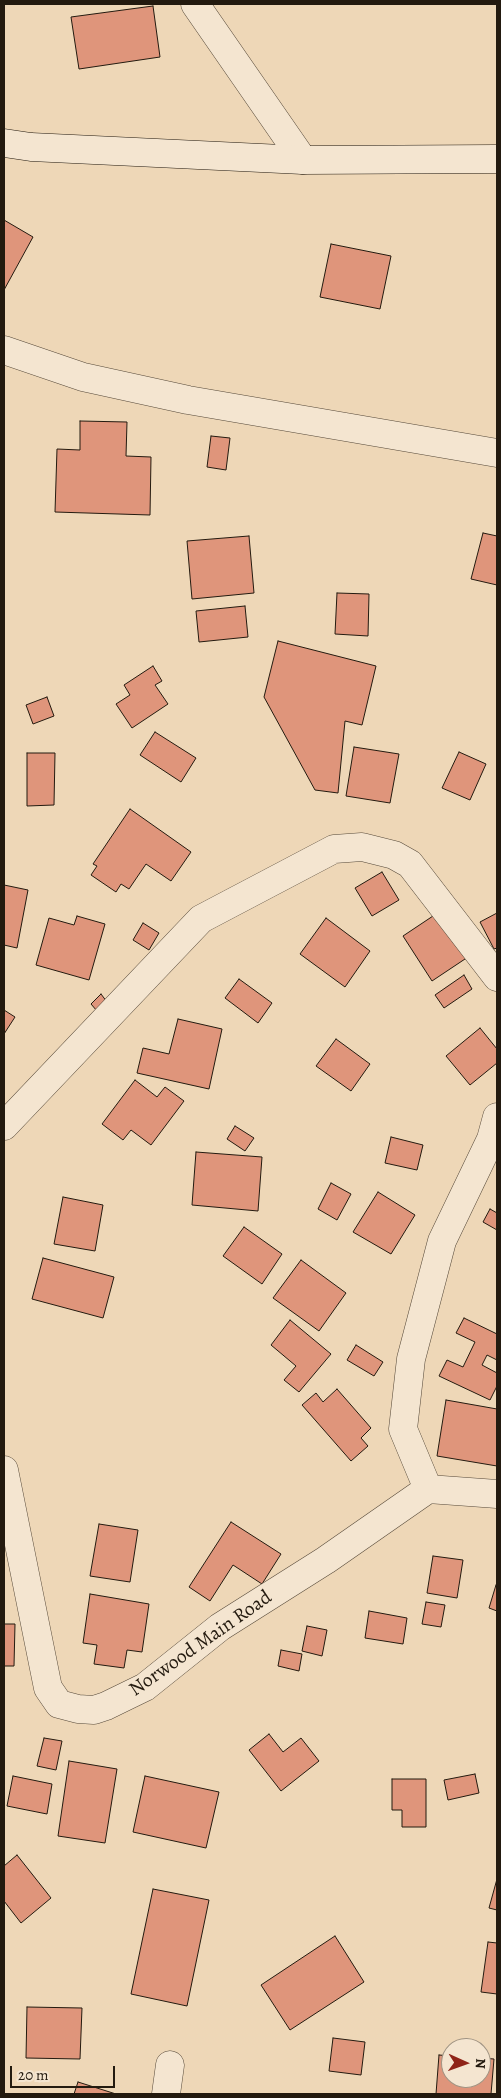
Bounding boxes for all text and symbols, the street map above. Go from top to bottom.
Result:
street label: Norwood Main Road [125,1586,277,1702]
north arrow [441,2038,491,2088]
scale bar [12,2056,118,2088]
text: N [471,2058,490,2069]
text: 20 m [18,2065,49,2085]

